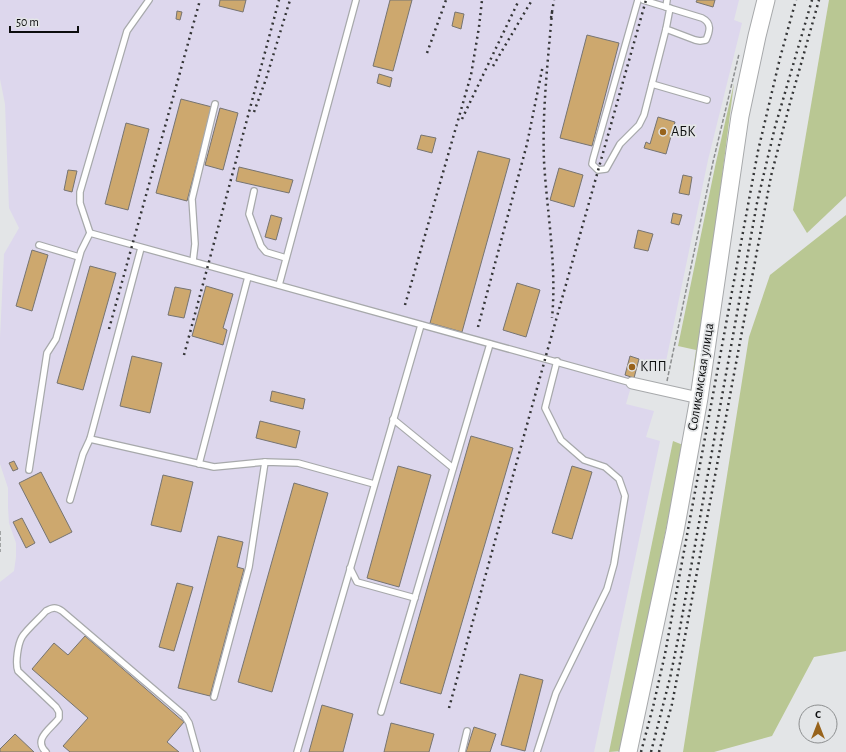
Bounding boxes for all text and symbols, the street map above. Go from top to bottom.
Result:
scale bar [10,8,78,34]
text: 50 m [16,16,39,28]
place label: АБК [671,125,695,139]
marker: АБК [658,127,668,137]
street label: Соликамская улица [686,321,717,432]
place label: КПП [640,360,667,374]
marker: КПП [627,362,637,372]
north arrow [798,704,838,744]
text: С [815,709,821,720]

